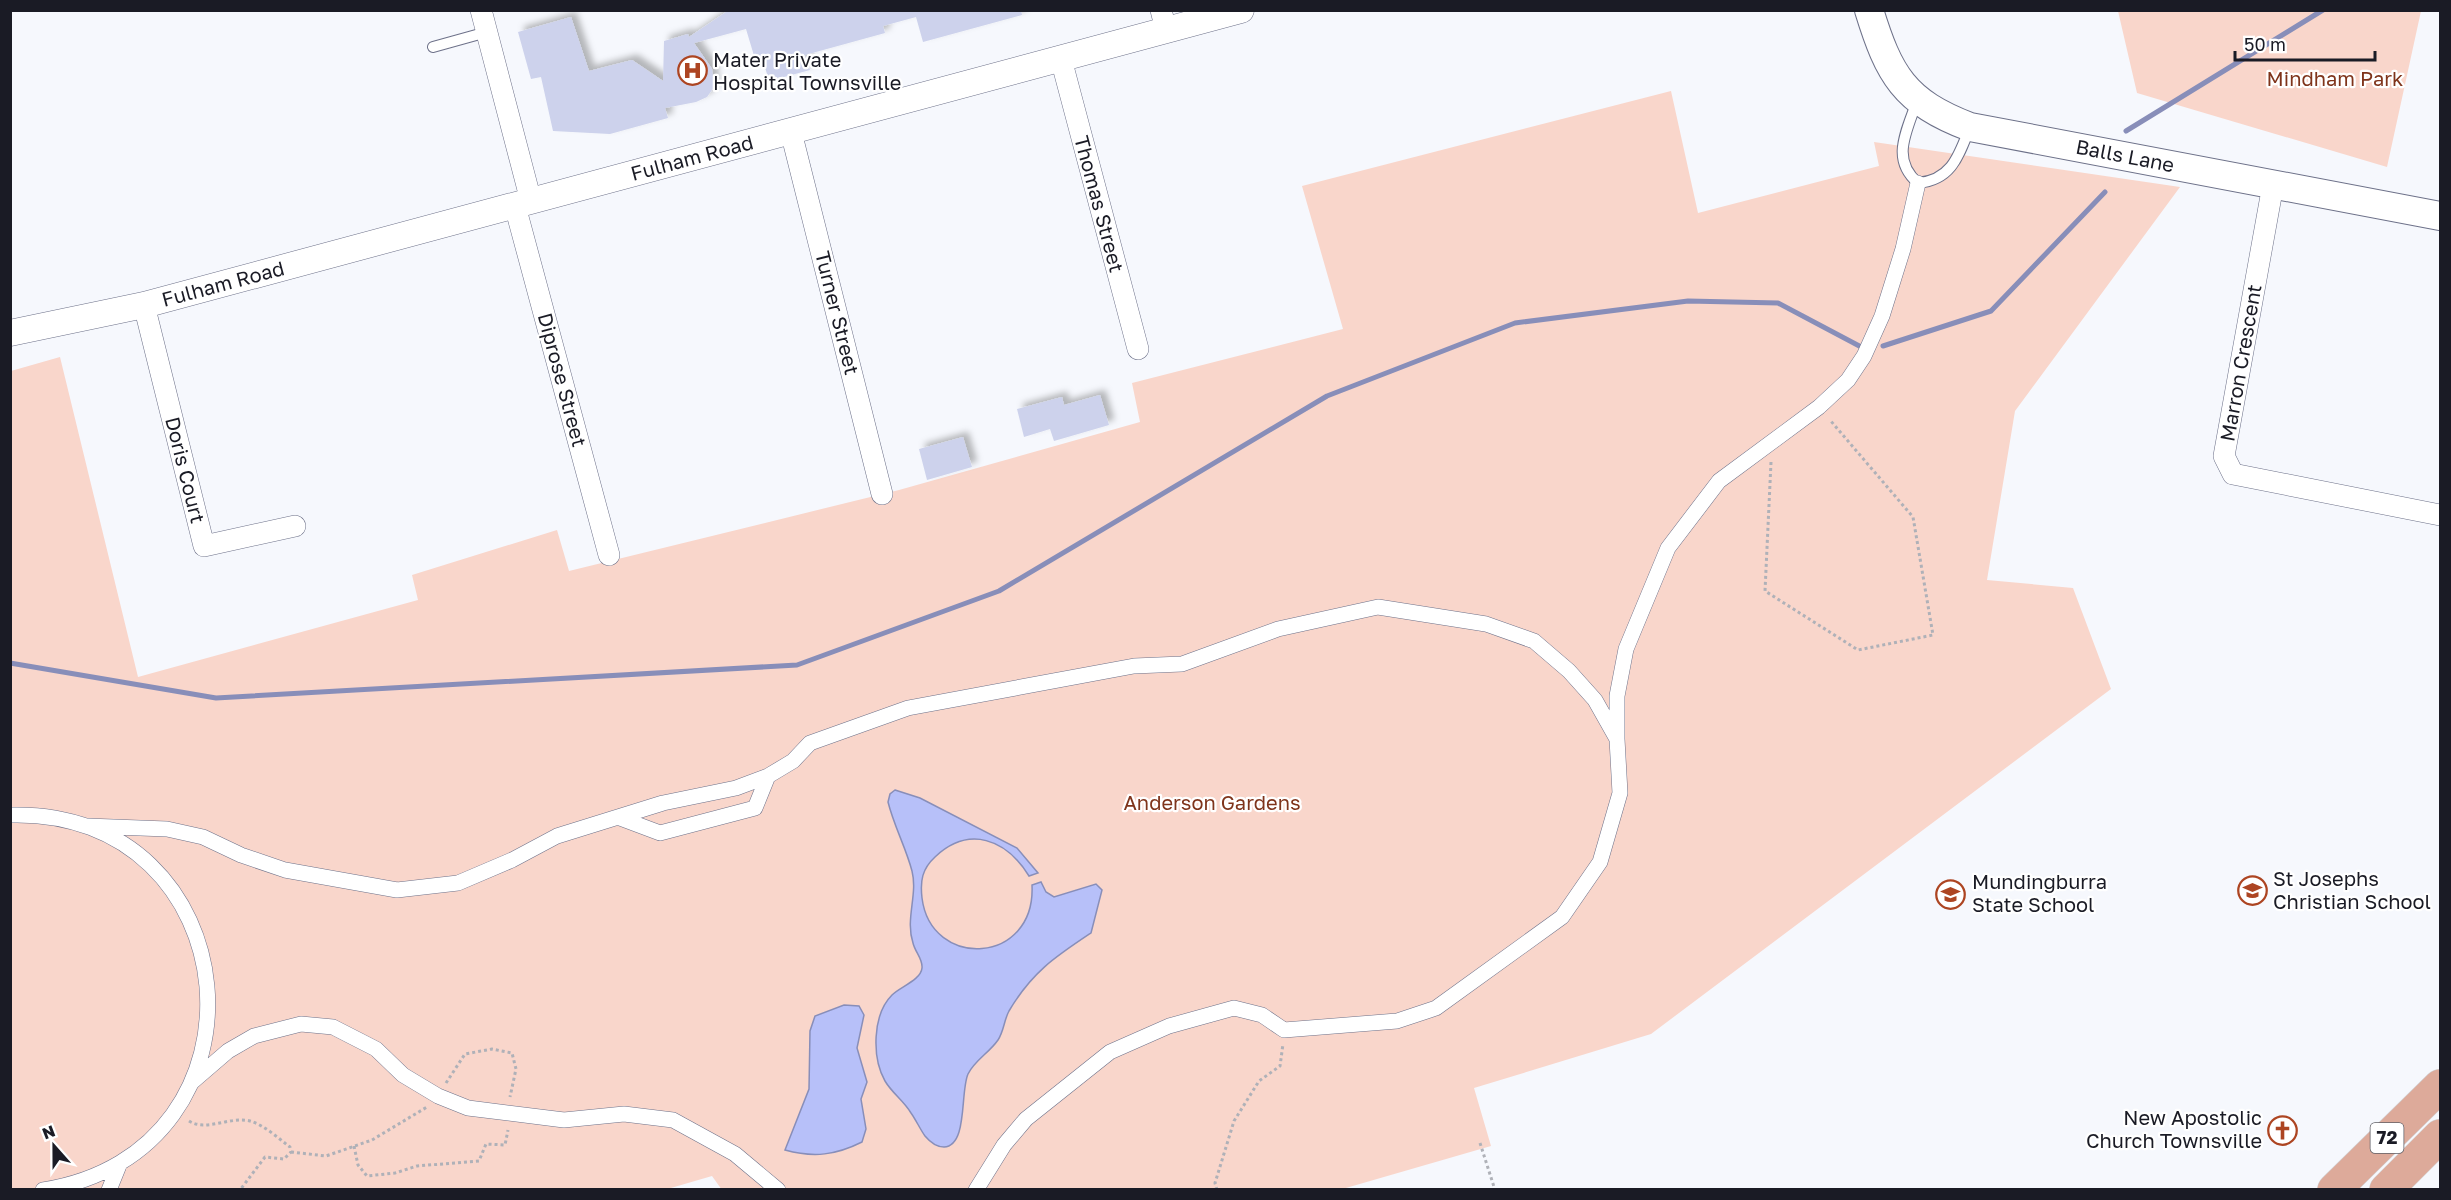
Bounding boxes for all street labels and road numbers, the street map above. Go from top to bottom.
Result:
street label: Fulham Road [628,129,756,185]
street label: Thomas Street [1070,133,1130,275]
street label: Balls Lane [2074,134,2177,176]
street label: Turner Street [811,249,865,377]
street label: Fulham Road [159,255,287,311]
street label: Marron Crescent [2214,282,2266,443]
street label: Diprose Street [534,310,592,449]
street label: Doris Court [161,414,211,525]
road number: 72 [2370,1123,2404,1153]

